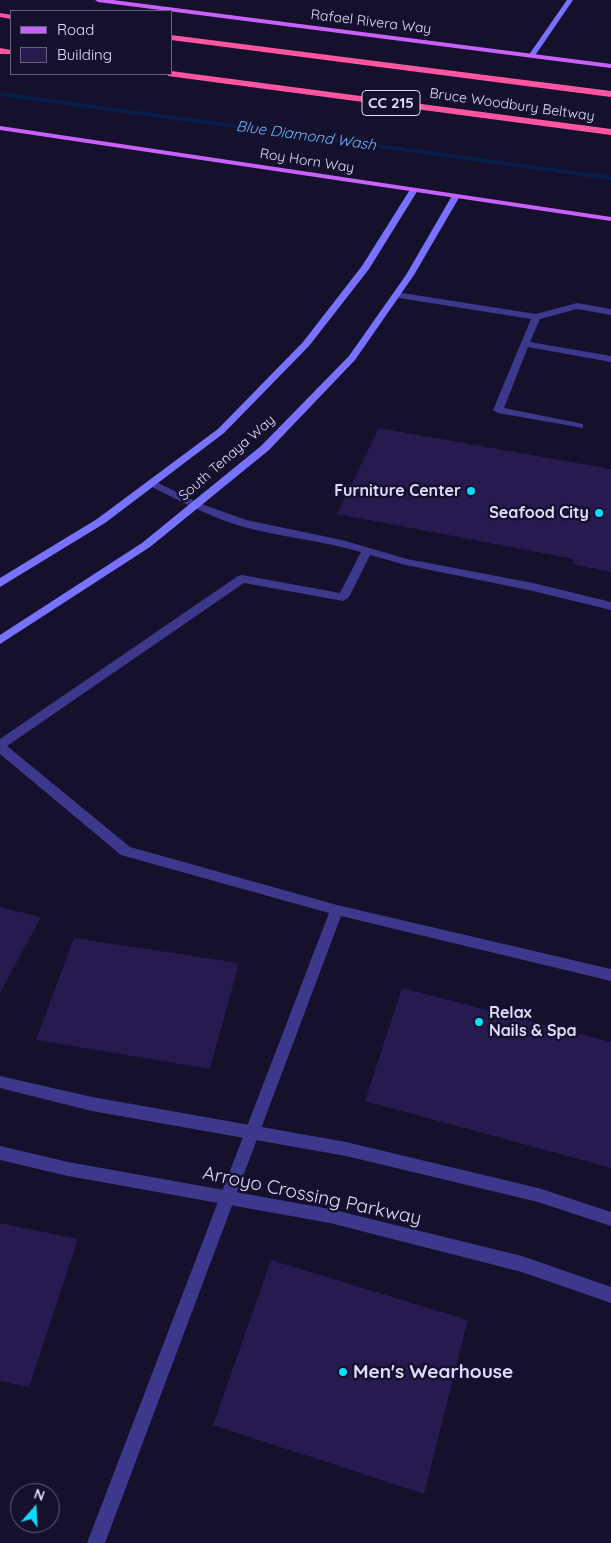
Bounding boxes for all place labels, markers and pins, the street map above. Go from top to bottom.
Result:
place label: Furniture Center [334,481,461,501]
marker: Furniture Center [465,485,477,497]
place label: Seafood City [489,503,589,523]
marker: Seafood City [593,507,605,519]
place label: Relax Nails & Spa [489,1003,577,1041]
marker: Relax Nails & Spa [473,1016,485,1028]
place label: Men's Wearhouse [353,1361,513,1383]
marker: Men's Wearhouse [337,1366,349,1378]

